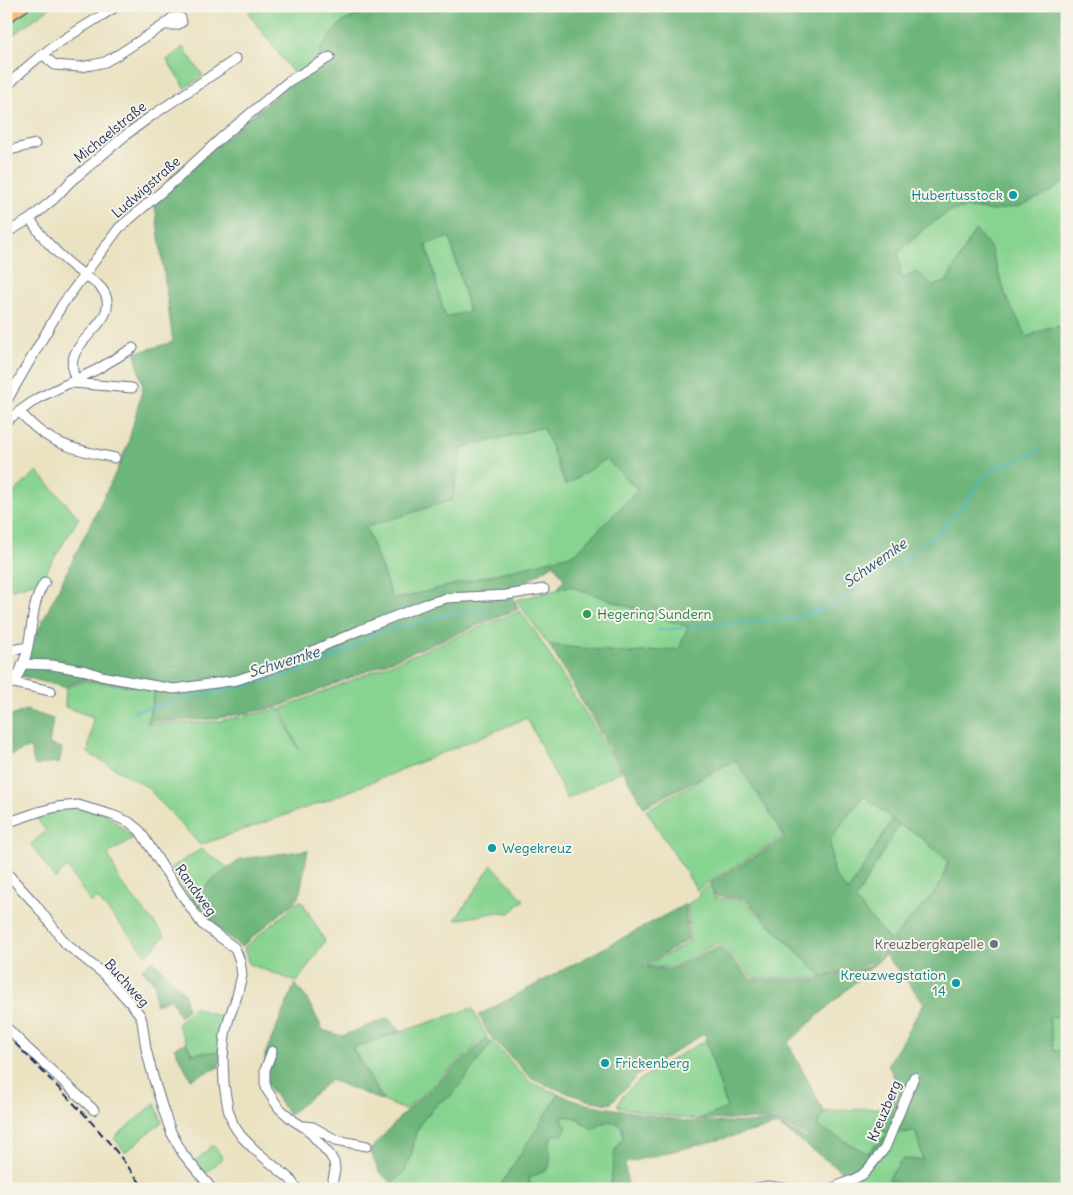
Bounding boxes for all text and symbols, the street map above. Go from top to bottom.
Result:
street label: Michaelstraße [70,97,150,167]
street label: Ludwigstraße [108,152,184,222]
place label: Hubertusstock [911,186,1003,204]
marker: Hubertusstock [1007,189,1019,201]
water label: Schwemke [839,533,911,591]
place label: Hegering Sundern [597,605,712,623]
marker: Hegering Sundern [581,608,593,620]
water label: Schwemke [246,641,322,681]
place label: Wegekreuz [502,839,572,857]
marker: Wegekreuz [486,842,498,854]
street label: Randweg [171,861,221,919]
place label: Kreuzbergkapelle [875,935,984,953]
marker: Kreuzbergkapelle [988,938,1000,950]
street label: Buchweg [101,955,153,1011]
place label: Kreuzwegstation 14 [840,966,946,1000]
marker: Kreuzwegstation 14 [950,977,962,989]
place label: Frickenberg [615,1054,690,1072]
marker: Frickenberg [599,1057,611,1069]
street label: Kreuzberg [863,1078,905,1144]

